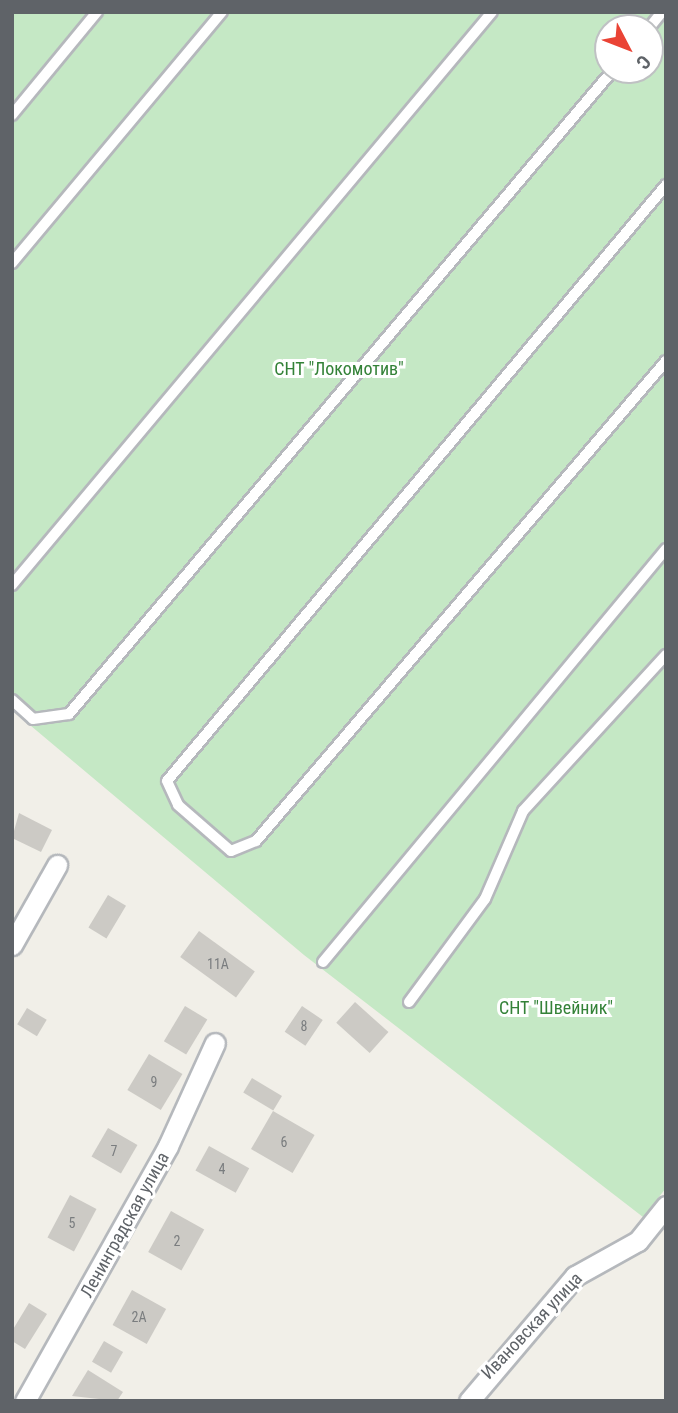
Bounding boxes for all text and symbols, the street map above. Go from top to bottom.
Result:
north arrow [594,14,664,84]
text: С [631,50,656,74]
park label: СНТ "Локомотив" [274,358,404,380]
house number: 11А [207,956,229,972]
park label: СНТ "Швейник" [499,997,613,1019]
house number: 8 [301,1018,307,1034]
house number: 9 [151,1074,157,1090]
house number: 6 [281,1134,287,1150]
house number: 7 [111,1143,117,1159]
street label: Ленинградская улица [76,1149,174,1301]
house number: 4 [219,1161,225,1177]
house number: 5 [69,1215,75,1231]
house number: 2 [174,1233,180,1249]
street label: Ивановская улица [477,1268,587,1384]
house number: 2А [132,1309,146,1325]

